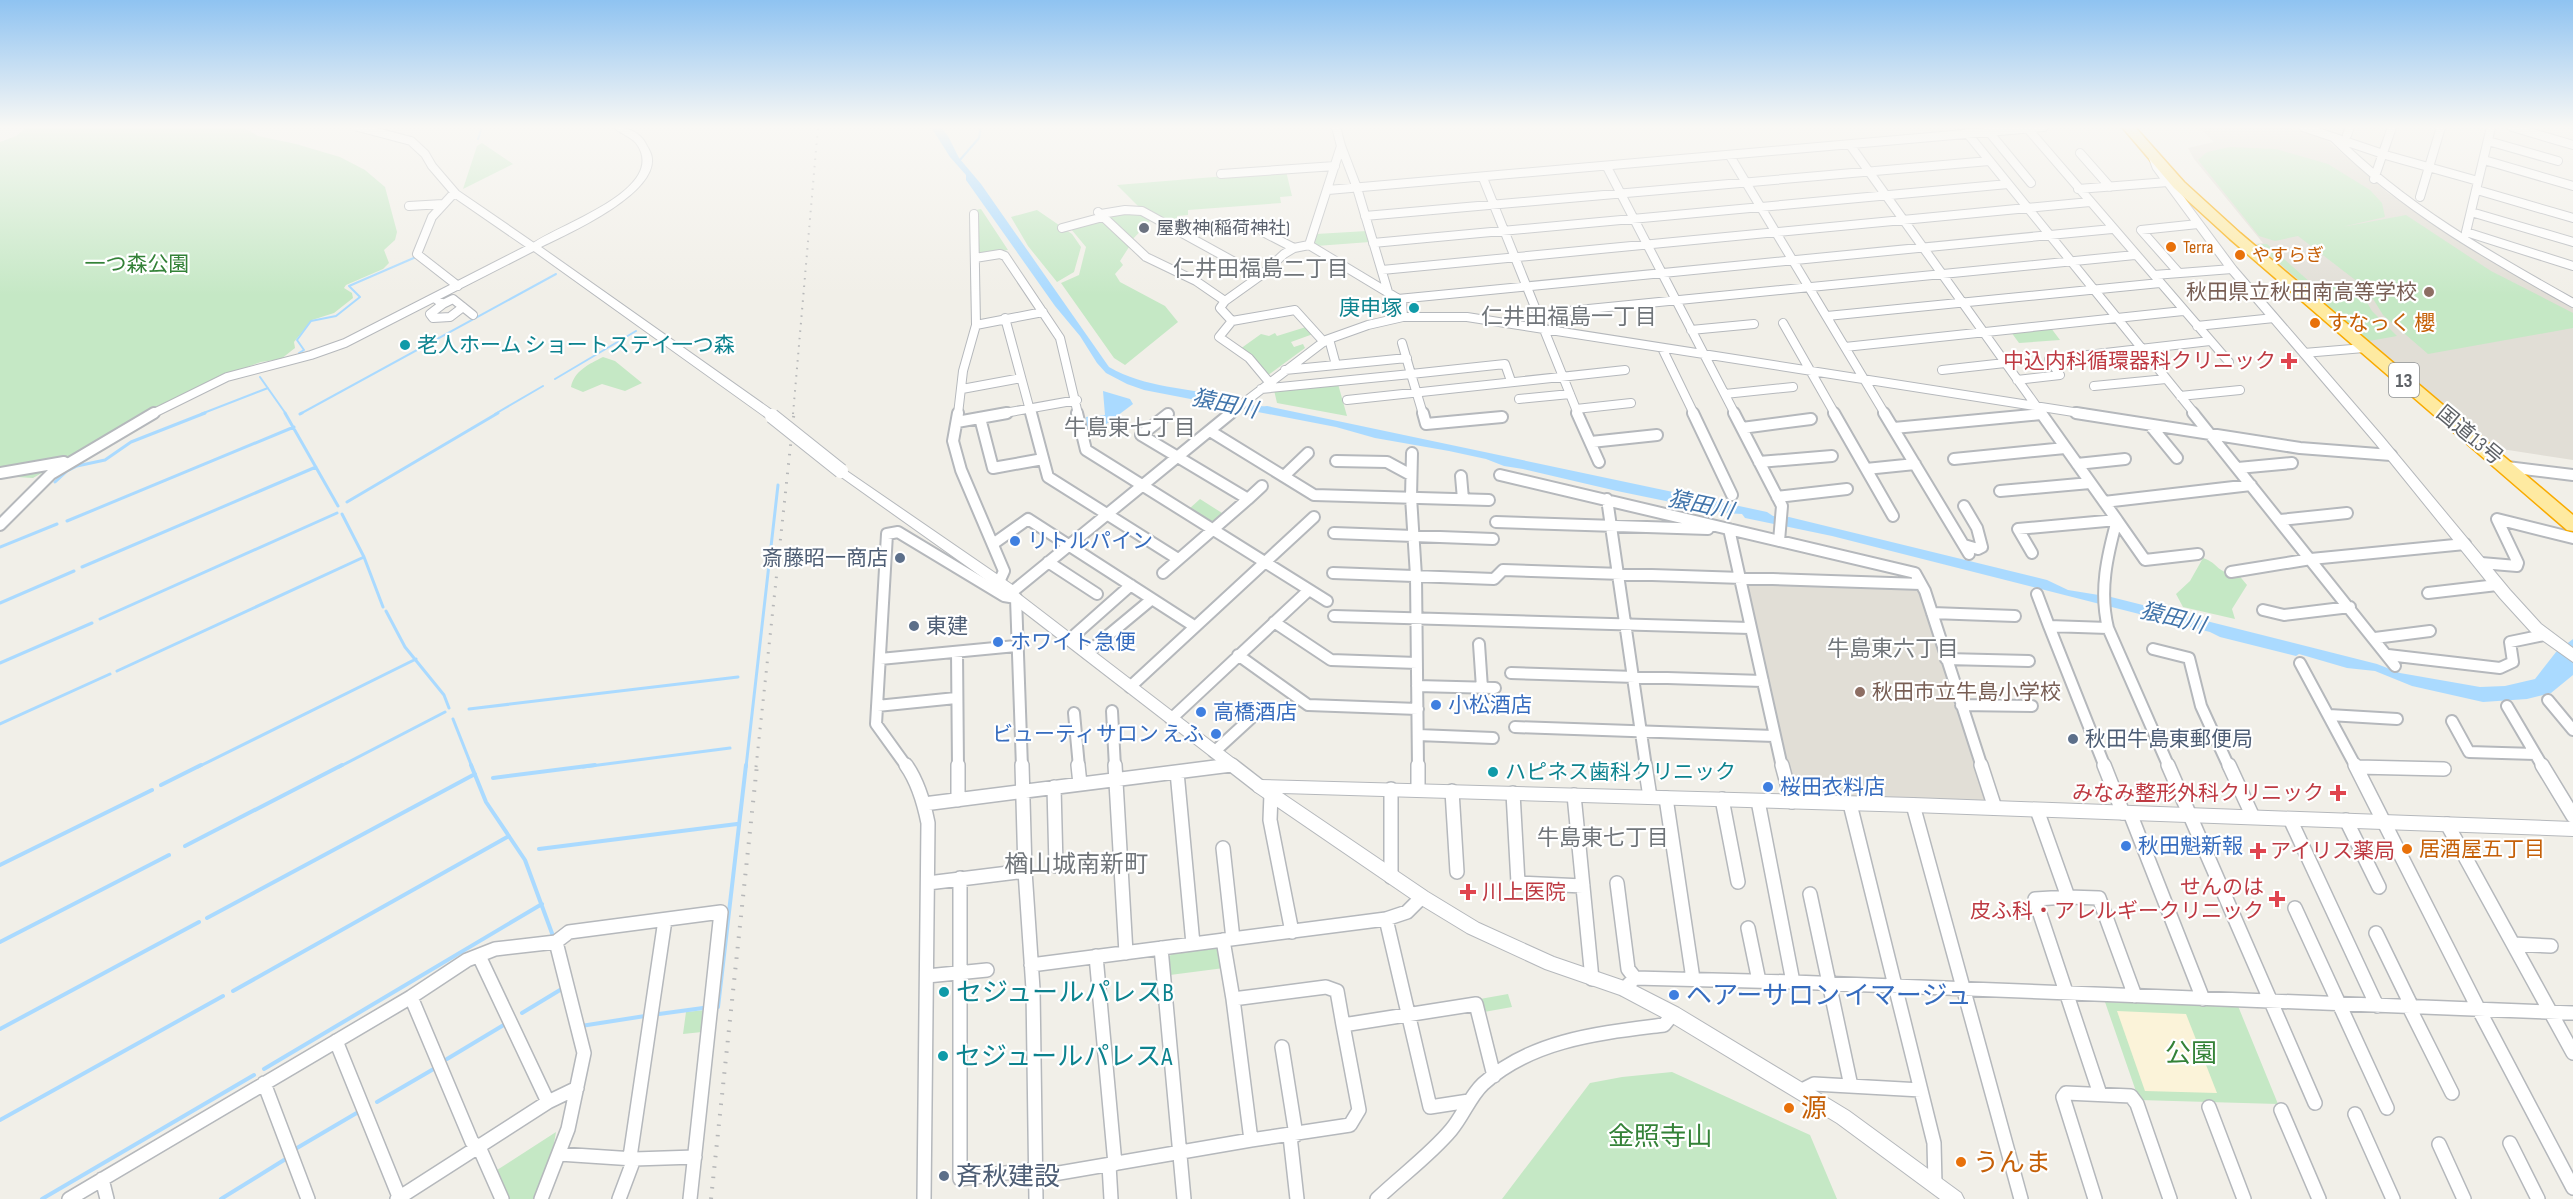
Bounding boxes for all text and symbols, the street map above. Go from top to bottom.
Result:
place label: 屋敷神(稲荷神社) [1156,218,1290,239]
marker: 屋敷神(稲荷神社) [1137,221,1151,235]
place label: Terra [2183,237,2213,258]
marker: Terra [2164,240,2178,254]
place label: やすらぎ [2252,245,2324,266]
marker: やすらぎ [2233,248,2247,262]
park label: 一つ森公園 [85,252,190,277]
district label: 仁井田福島二丁目 [1173,256,1349,283]
place label: 秋田県立秋田南高等学校 [2186,280,2417,305]
marker: 秋田県立秋田南高等学校 [2422,285,2436,299]
place label: 庚申塚 [1339,296,1402,321]
marker: 庚申塚 [1407,301,1421,315]
district label: 仁井田福島一丁目 [1481,304,1657,331]
place label: すなっく 櫻 [2327,311,2435,336]
marker: すなっく 櫻 [2308,316,2322,330]
place label: 老人ホーム ショートステイ一つ森 [417,333,735,358]
marker: 老人ホーム ショートステイ一つ森 [398,338,412,352]
place label: 中込内科循環器科クリニック [2003,349,2276,374]
marker: 中込内科循環器科クリニック [2280,352,2298,370]
road number: 13 [2389,363,2419,397]
water label: 猿田川 [1190,384,1262,425]
street label: 国道13号 [2431,400,2508,470]
district label: 牛島東七丁目 [1064,415,1196,442]
water label: 猿田川 [1666,485,1738,526]
place label: リトルパイン [1027,529,1153,554]
marker: リトルパイン [1008,534,1022,548]
place label: 斎藤昭一商店 [762,546,888,571]
marker: 斎藤昭一商店 [893,551,907,565]
water label: 猿田川 [2137,597,2210,640]
place label: 東建 [926,614,968,639]
marker: 東建 [907,619,921,633]
place label: ホワイト急便 [1010,630,1136,655]
marker: ホワイト急便 [991,635,1005,649]
district label: 牛島東六丁目 [1827,636,1959,663]
place label: 秋田市立牛島小学校 [1872,680,2061,705]
marker: 秋田市立牛島小学校 [1853,685,1867,699]
place label: 小松酒店 [1448,693,1532,718]
marker: 小松酒店 [1429,698,1443,712]
place label: 高橋酒店 [1213,700,1297,725]
marker: 高橋酒店 [1194,705,1208,719]
place label: ビューティサロン えふ [992,722,1204,747]
marker: ビューティサロン えふ [1209,727,1223,741]
place label: 秋田牛島東郵便局 [2085,727,2253,752]
marker: 秋田牛島東郵便局 [2066,732,2080,746]
place label: ハピネス歯科クリニック [1505,760,1736,785]
marker: ハピネス歯科クリニック [1486,765,1500,779]
place label: 桜田衣料店 [1780,775,1885,800]
marker: 桜田衣料店 [1761,780,1775,794]
place label: みなみ整形外科クリニック [2072,781,2324,806]
marker: みなみ整形外科クリニック [2329,784,2347,802]
district label: 牛島東七丁目 [1537,825,1669,852]
place label: 秋田魁新報 [2138,834,2243,859]
place label: 居酒屋五丁目 [2419,837,2545,862]
marker: 秋田魁新報 [2119,839,2133,853]
place label: アイリス薬局 [2270,839,2395,864]
marker: 居酒屋五丁目 [2400,842,2414,856]
marker: アイリス薬局 [2251,844,2265,858]
district label: 楢山城南新町 [1004,850,1148,879]
place label: せんのは 皮ふ科・アレルギークリニック [1970,875,2264,924]
place label: 川上医院 [1482,880,1566,905]
marker: 川上医院 [1459,883,1477,901]
marker: せんのは 皮ふ科・アレルギークリニック [2268,890,2286,908]
place label: セジュールパレスB [956,978,1174,1009]
place label: ヘアーサロン イマージュ [1686,981,1972,1012]
marker: セジュールパレスB [937,985,951,999]
marker: ヘアーサロン イマージュ [1667,988,1681,1002]
park label: 公園 [2165,1039,2217,1070]
place label: セジュールパレスA [955,1042,1173,1073]
marker: セジュールパレスA [936,1049,950,1063]
place label: 源 [1801,1094,1827,1125]
marker: 源 [1782,1101,1796,1115]
park label: 金照寺山 [1608,1122,1712,1153]
place label: うんま [1973,1148,2051,1179]
marker: うんま [1954,1155,1968,1169]
place label: 斉秋建設 [956,1162,1060,1193]
marker: 斉秋建設 [937,1169,951,1183]

